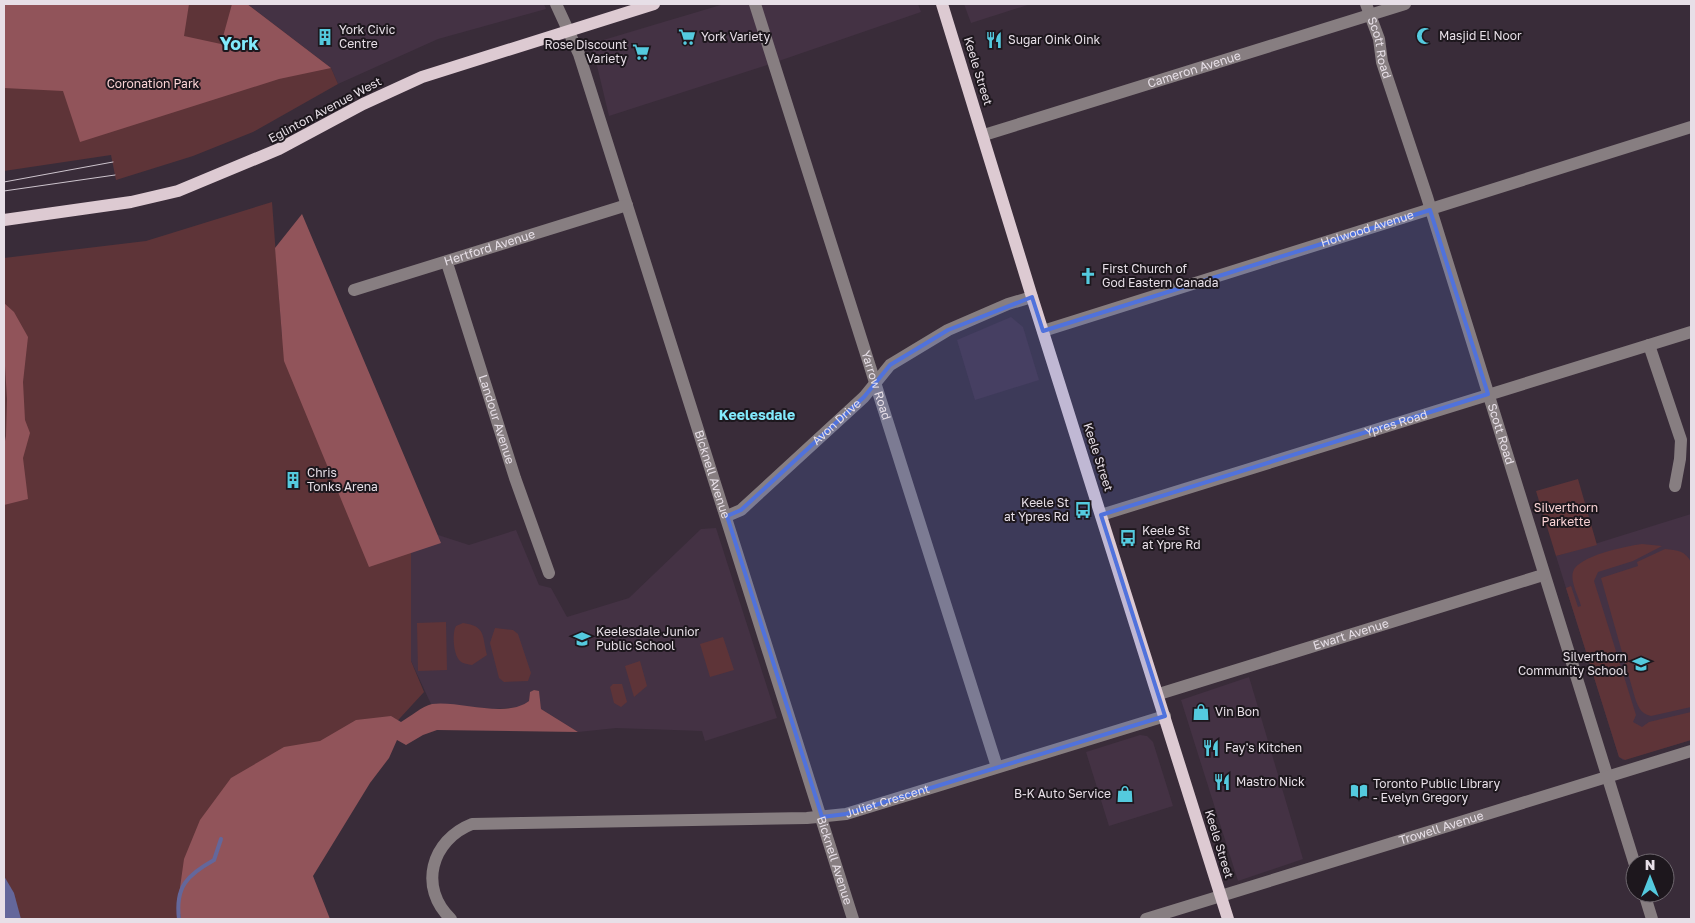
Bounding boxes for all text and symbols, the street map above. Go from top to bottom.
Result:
street label: Scott Road [1364,15,1395,80]
place label: York Civic Centre [339,22,396,51]
mosque icon: Masjid El Noor [1415,26,1435,46]
building icon: York Civic Centre [315,27,335,47]
supermarket icon: York Variety [677,27,697,47]
place label: Masjid El Noor [1439,28,1522,43]
place label: York Variety [701,29,770,44]
restaurant icon: Sugar Oink Oink [984,30,1004,50]
district label: York [219,32,259,54]
place label: Sugar Oink Oink [1008,32,1101,47]
street label: Keele Street [961,35,996,107]
place label: Rose Discount Variety [544,37,627,66]
supermarket icon: Rose Discount Variety [631,42,651,62]
street label: Cameron Avenue [1145,48,1243,91]
street label: Eglinton Avenue West [266,73,384,146]
park label: Coronation Park [107,76,200,91]
street label: Holwood Avenue [1319,207,1416,250]
street label: Hertford Avenue [442,226,537,269]
place label: First Church of God Eastern Canada [1102,261,1218,290]
church icon: First Church of God Eastern Canada [1078,266,1098,286]
street label: Yarrow Road [858,349,894,422]
street label: Landour Avenue [476,373,518,466]
street label: Avon Drive [809,396,864,448]
street label: Scott Road [1485,401,1518,466]
district label: Keelesdale [719,406,795,423]
street label: Ypres Road [1363,406,1429,440]
street label: Keele Street [1080,421,1117,493]
street label: Bicknell Avenue [692,428,734,520]
place label: Chris Tonks Arena [307,465,378,494]
building icon: Chris Tonks Arena [283,470,303,490]
place label: Keele St at Ypres Rd [1004,495,1069,524]
bus stop icon: Keele St at Ypres Rd [1073,500,1093,520]
park label: Silverthorn Parkette [1534,500,1598,529]
place label: Keele St at Ypre Rd [1142,523,1201,552]
bus stop icon: Keele St at Ypre Rd [1118,528,1138,548]
street label: Ewart Avenue [1311,615,1391,653]
place label: Keelesdale Junior Public School [596,624,700,653]
school or university icon: Keelesdale Junior Public School [572,629,592,649]
place label: Silverthorn Community School [1518,649,1627,678]
school or university icon: Silverthorn Community School [1631,654,1651,674]
shop icon: Vin Bon [1191,702,1211,722]
place label: Vin Bon [1215,704,1259,719]
restaurant icon: Fay's Kitchen [1201,738,1221,758]
place label: Fay's Kitchen [1225,740,1302,755]
restaurant icon: Mastro Nick [1212,772,1232,792]
place label: Mastro Nick [1236,774,1305,789]
place label: Toronto Public Library - Evelyn Gregory [1373,776,1500,805]
street label: Juliet Crescent [843,781,931,821]
library icon: Toronto Public Library - Evelyn Gregory [1349,781,1369,801]
shop icon: B-K Auto Service [1115,784,1135,804]
place label: B-K Auto Service [1014,786,1111,801]
street label: Trowell Avenue [1397,807,1485,848]
street label: Keele Street [1202,808,1237,880]
street label: Bicknell Avenue [814,814,856,906]
north arrow [1625,853,1675,903]
text: N [1645,856,1655,873]

